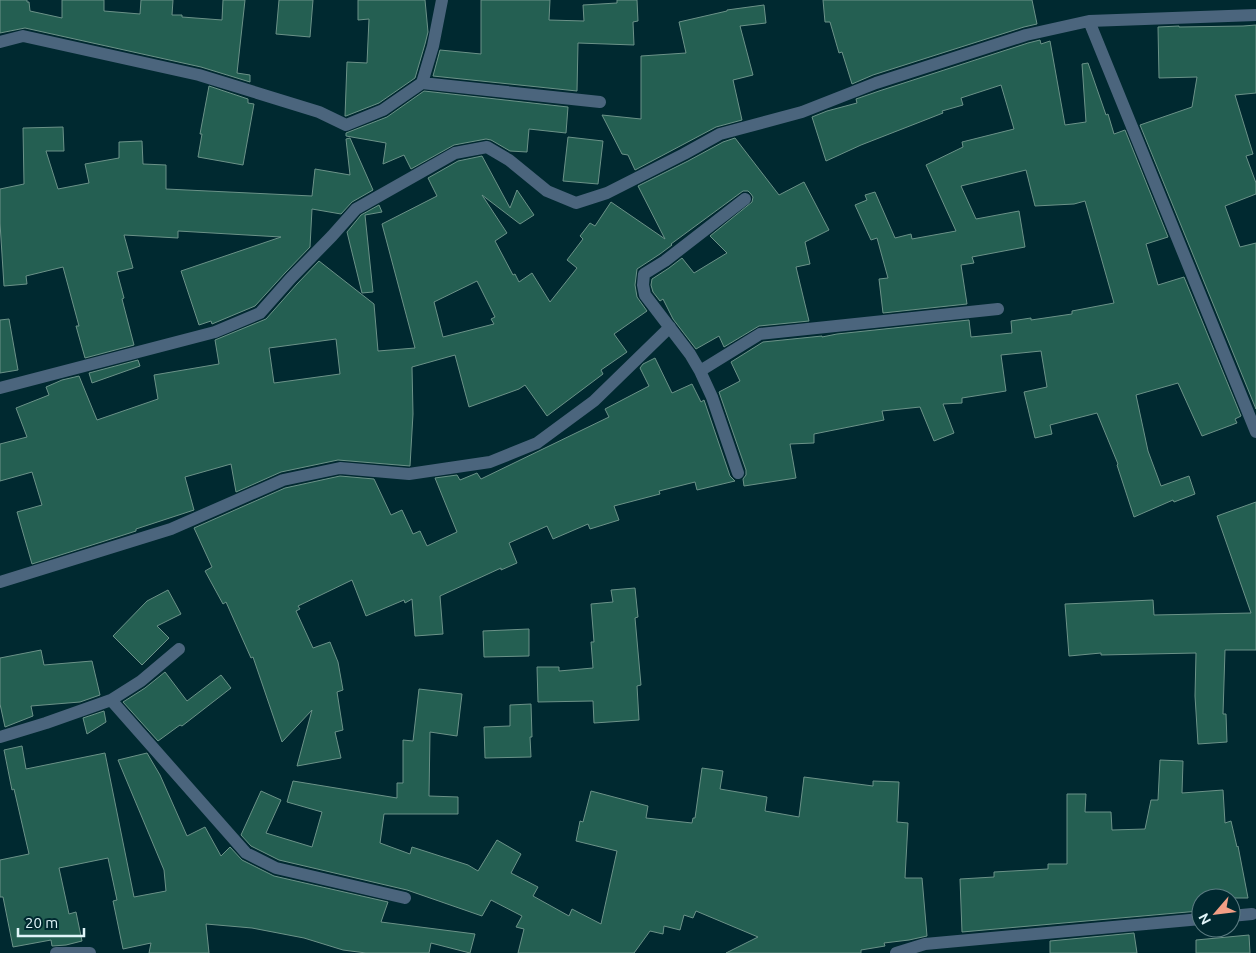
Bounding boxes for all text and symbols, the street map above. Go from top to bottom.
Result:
north arrow [1191,888,1241,938]
scale bar [18,906,84,938]
text: N [1195,911,1214,927]
text: 20 m [25,914,58,931]

